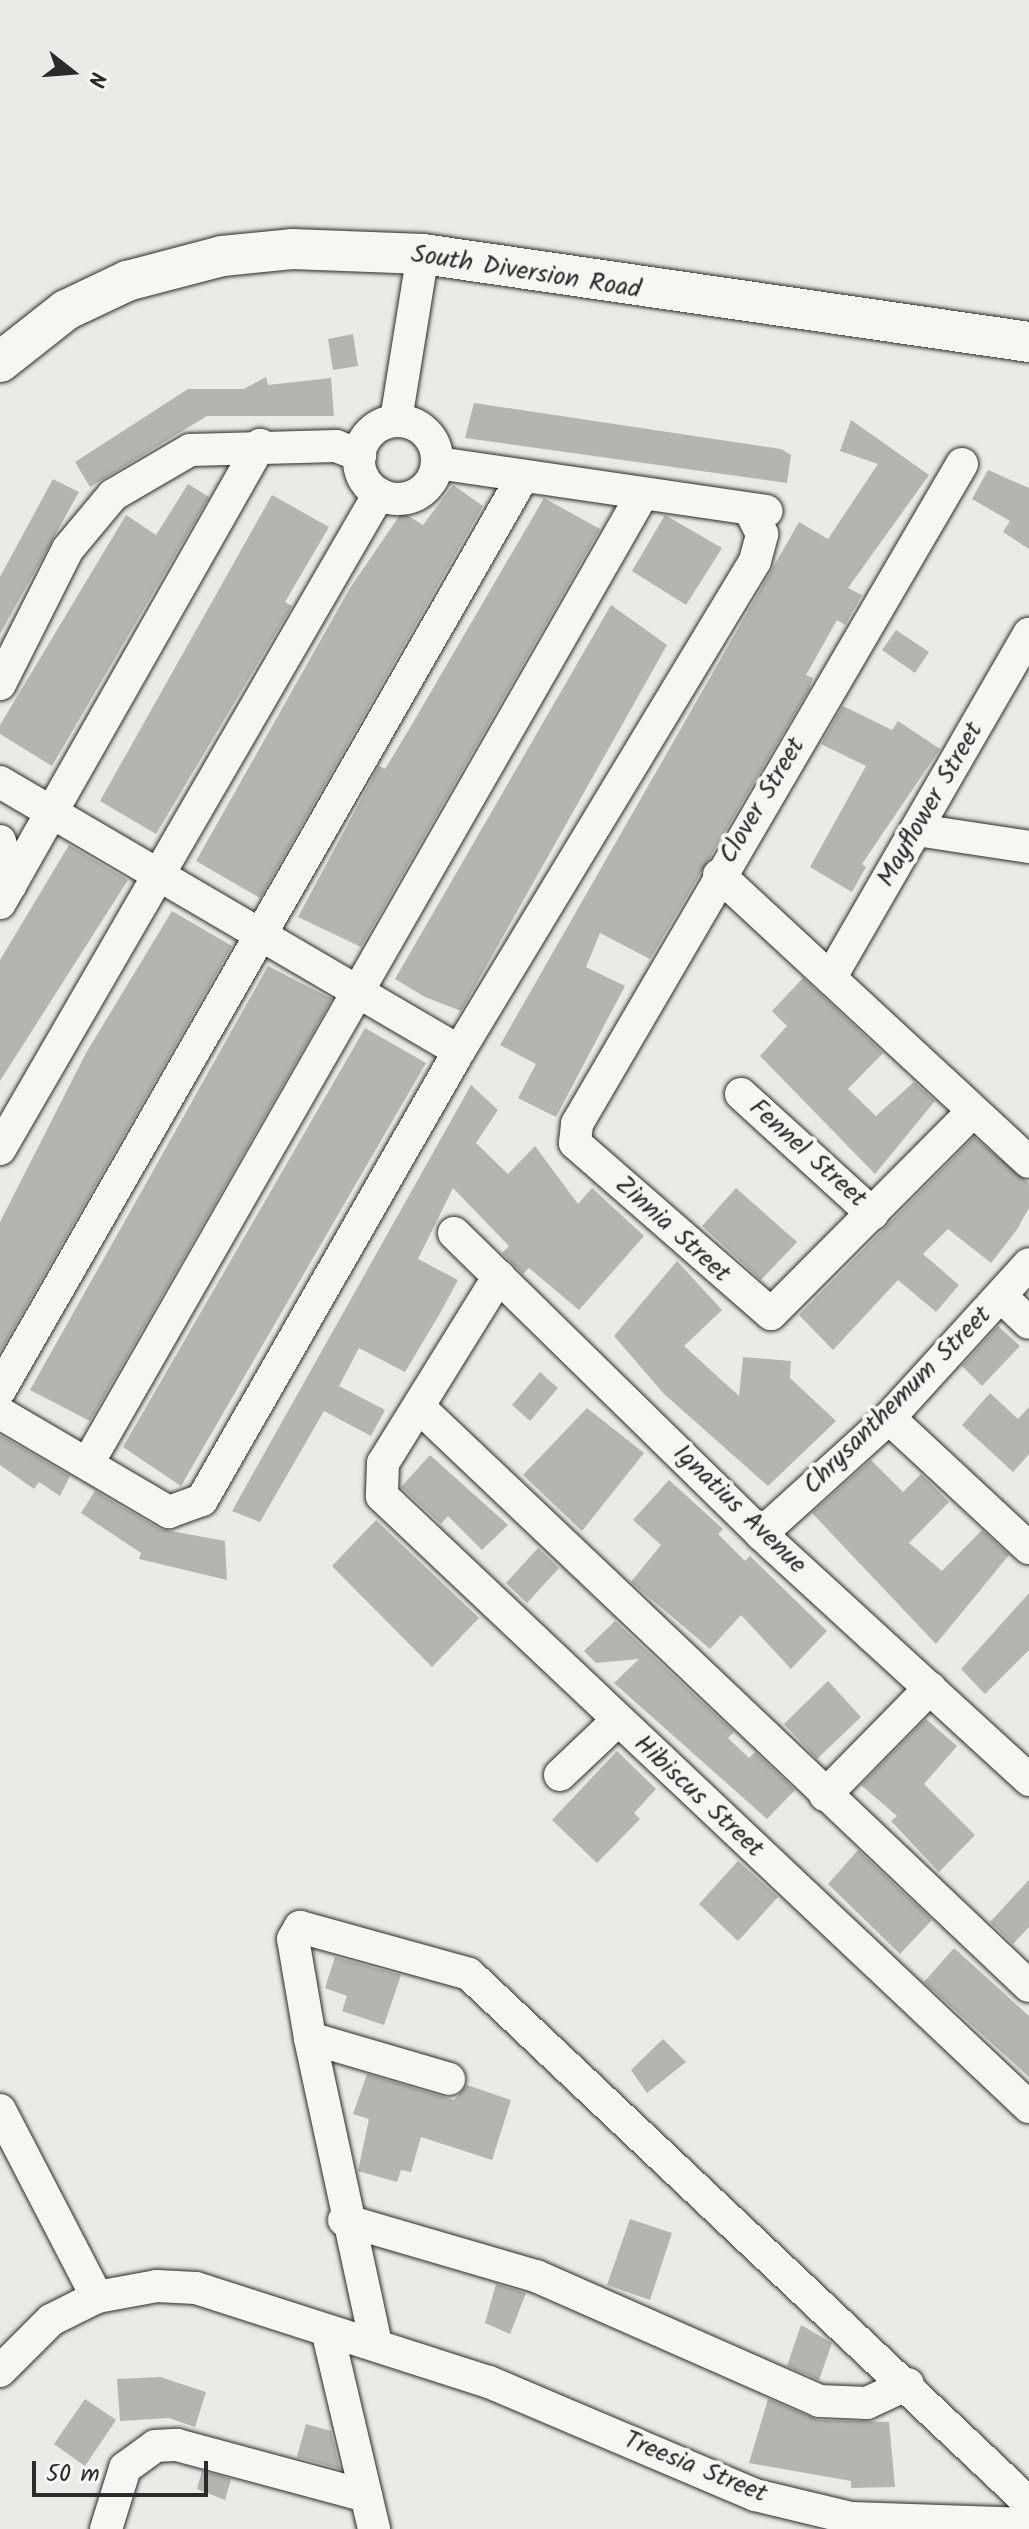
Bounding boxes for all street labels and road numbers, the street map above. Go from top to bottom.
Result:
street label: South Diversion Road [409,239,643,307]
street label: Mayflower Street [871,717,991,893]
street label: Clover Street [713,732,813,870]
street label: Fennel Street [742,1093,872,1215]
street label: Zinnia Street [608,1170,736,1290]
street label: Chrysanthemum Street [797,1300,999,1502]
street label: Ignatius Avenue [666,1439,812,1581]
street label: Hibiscus Street [627,1729,769,1865]
street label: Treesia Street [619,2425,771,2511]

